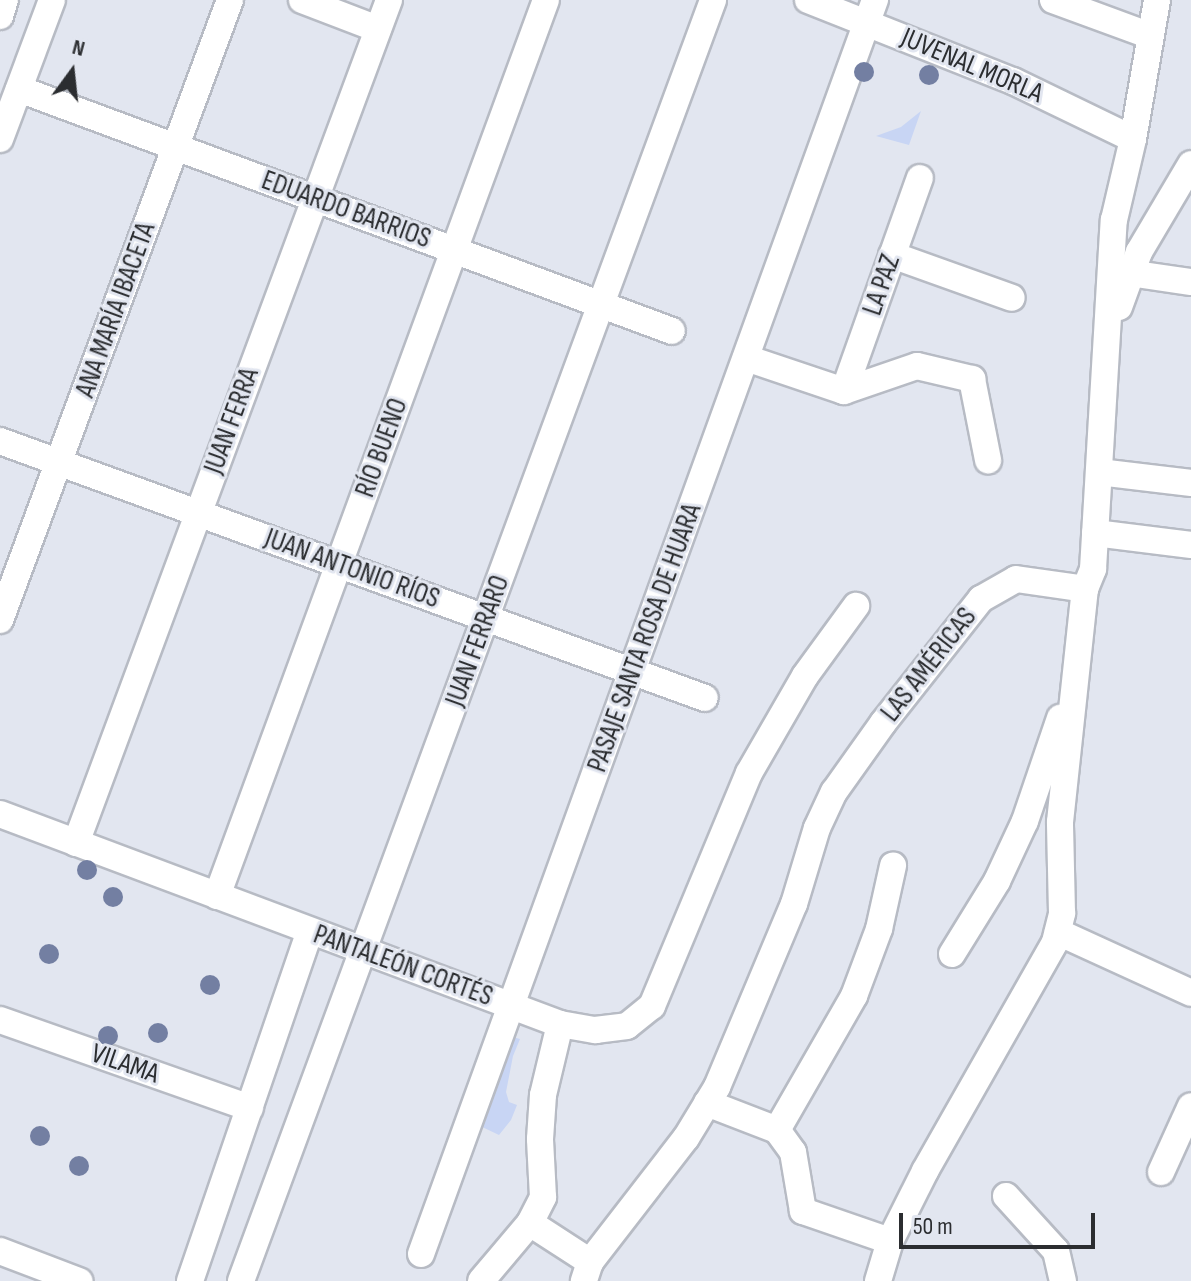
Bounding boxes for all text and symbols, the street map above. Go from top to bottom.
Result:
street label: JUVENAL MORLA [896,21,1048,111]
north arrow [32,32,112,112]
text: N [69,34,88,63]
street label: EDUARDO BARRIOS [257,164,435,256]
street label: ANA MARÍA IBACETA [69,218,163,402]
street label: LA PAZ [856,250,908,320]
street label: JUAN FERRA [197,363,267,479]
street label: RÍO BUENO [349,394,415,502]
street label: PASAJE SANTA ROSA DE HUARA [581,499,709,777]
street label: JUAN ANTONIO RÍOS [260,522,444,616]
street label: JUAN FERRARO [439,571,517,711]
street label: LAS AMÉRICAS [874,601,984,729]
street label: PANTALEÓN CORTÉS [309,918,497,1014]
street label: VILAMA [87,1037,163,1091]
scale bar [903,1197,1099,1247]
text: 50 m [913,1212,953,1241]

